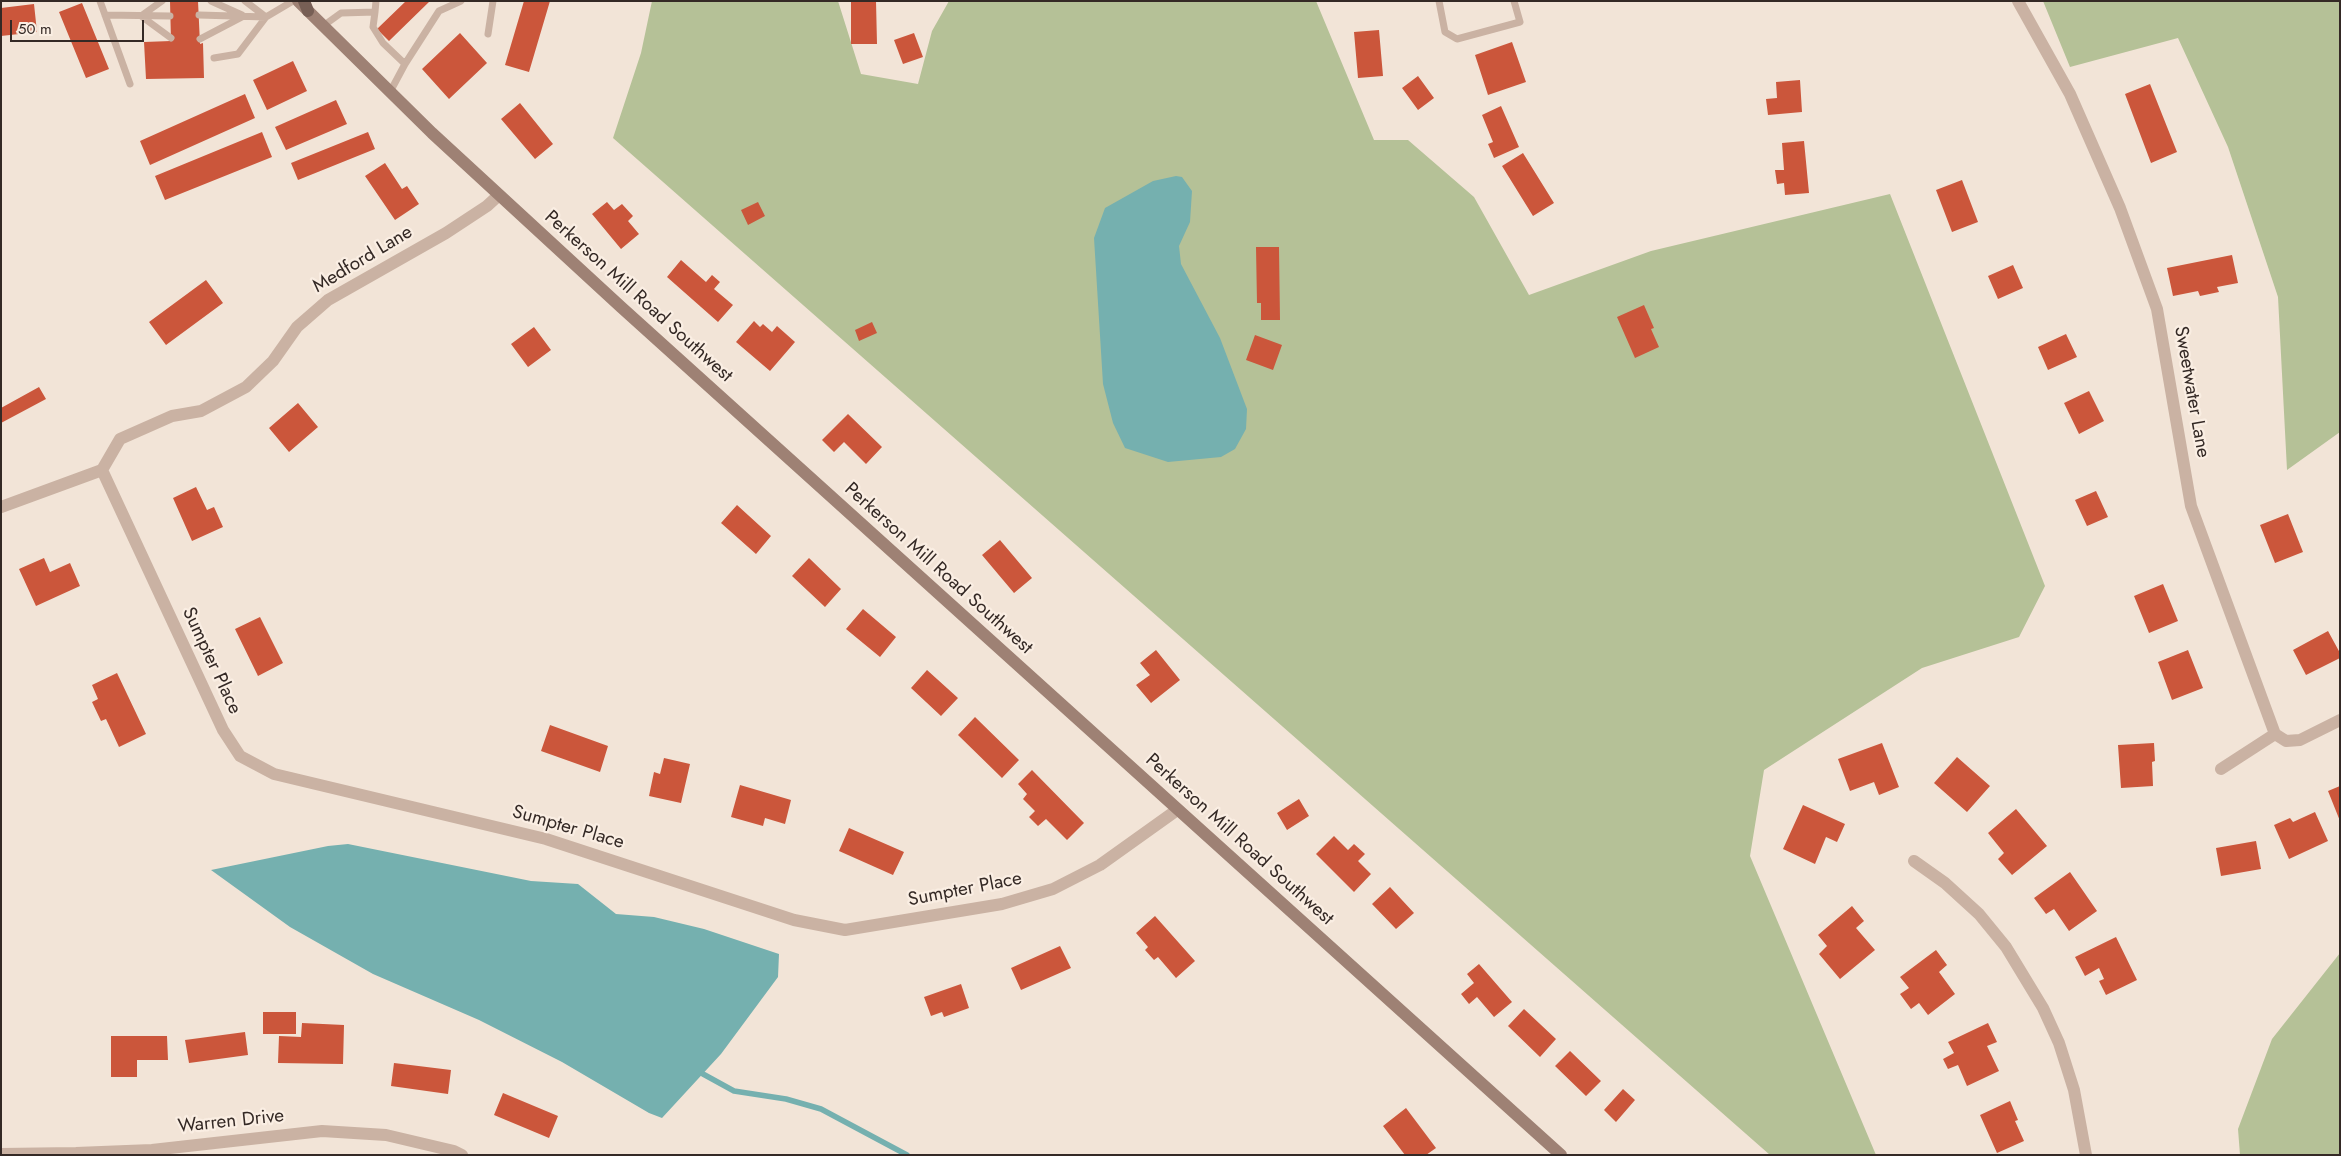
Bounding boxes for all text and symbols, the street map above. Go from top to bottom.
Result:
scale bar [12,10,146,42]
text: 50 m [18,18,52,40]
street label: Perkerson Mill Road Southwest [539,206,737,388]
street label: Medford Lane [309,221,417,299]
street label: Sweetwater Lane [2168,324,2214,460]
street label: Perkerson Mill Road Southwest [839,478,1037,660]
street label: Sumpter Place [176,604,246,718]
street label: Perkerson Mill Road Southwest [1140,749,1338,931]
street label: Sumpter Place [509,801,627,855]
street label: Sumpter Place [906,868,1024,912]
street label: Warren Drive [177,1105,285,1139]

